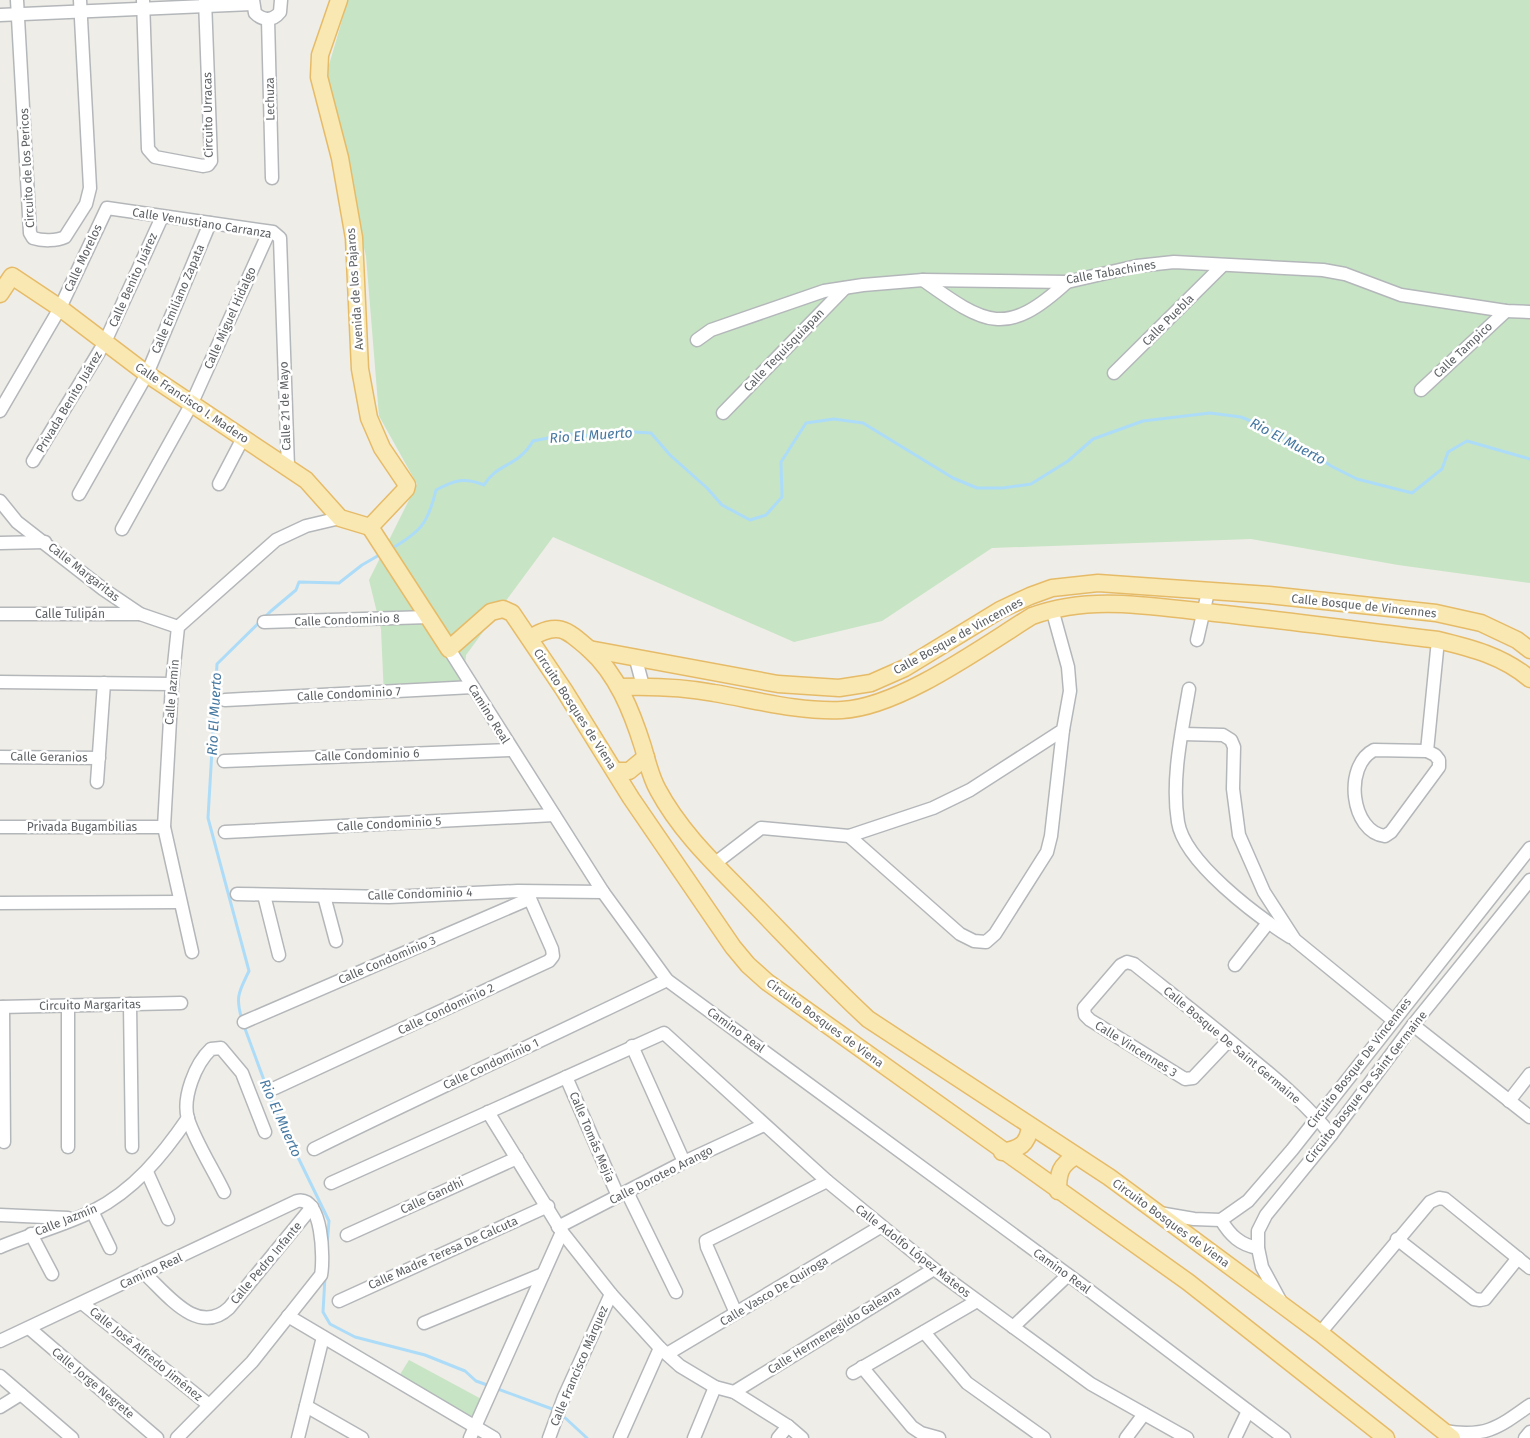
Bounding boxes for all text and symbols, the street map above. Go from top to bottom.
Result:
street label: Circuito Urracas [200,72,216,158]
street label: Lechuza [263,77,277,121]
street label: Circuito de los Pericos [17,107,37,228]
street label: Calle Venustiano Carranza [131,205,273,241]
street label: Calle Morelos [61,222,105,294]
street label: Avenida de los Pajaros [344,227,366,350]
street label: Calle Benito Juárez [106,231,160,329]
street label: Calle Emiliano Zapata [149,242,207,356]
street label: Calle Tabachines [1065,257,1157,287]
street label: Calle Miguel Hidalgo [201,265,259,371]
street label: Calle Puebla [1139,291,1197,349]
street label: Calle Tequisquiapan [741,306,827,394]
street label: Calle Tampico [1431,319,1495,381]
street label: Privada Benito Juárez [33,349,105,455]
street label: Calle Francisco I. Madero [133,360,251,446]
street label: Calle 21 de Mayo [276,361,294,451]
water label: Rio El Muerto [1247,414,1328,468]
water label: Rio El Muerto [549,424,633,447]
street label: Calle Margaritas [45,540,123,604]
street label: Calle Bosque de Vincennes [1291,591,1438,621]
street label: Calle Bosque de Vincennes [891,594,1025,677]
street label: Calle Tulipán [35,607,105,621]
street label: Calle Condominio 8 [294,611,400,629]
street label: Circuito Bosques de Viena [531,646,619,772]
street label: Calle Jazmín [162,659,182,725]
water label: Rio El Muerto [204,672,225,756]
street label: Camino Real [465,682,513,747]
street label: Calle Condominio 7 [297,684,401,704]
street label: Calle Condominio 6 [314,746,420,764]
street label: Calle Geranios [10,749,88,765]
street label: Calle Condominio 5 [336,814,442,834]
street label: Privada Bugambilias [27,820,138,834]
street label: Calle Condominio 4 [367,885,473,903]
street label: Calle Condominio 3 [336,933,438,987]
street label: Circuito Bosques de Viena [764,976,886,1070]
street label: Calle Condominio 2 [396,981,496,1037]
street label: Calle Bosque De Saint Germaine [1161,984,1303,1106]
street label: Circuito Bosque De Vincennes [1304,995,1414,1131]
street label: Circuito Margaritas [39,997,141,1013]
street label: Camino Real [705,1005,768,1056]
street label: Circuito Bosque De Saint Germaine [1302,1008,1430,1166]
street label: Calle Vincennes 3 [1092,1018,1180,1080]
street label: Calle Condominio 1 [441,1036,541,1092]
water label: Rio El Muerto [256,1077,305,1160]
street label: Calle Tomás Mejía [567,1090,617,1184]
street label: Calle Doroteo Arango [607,1143,715,1207]
street label: Calle Gandhi [398,1175,466,1217]
street label: Circuito Bosques de Viena [1110,1176,1232,1270]
street label: Calle Jazmín [33,1201,99,1239]
street label: Calle Adolfo López Mateos [853,1202,974,1301]
street label: Calle Madre Teresa De Calcuta [366,1214,520,1292]
street label: Calle Pedro Infante [228,1219,304,1307]
street label: Camino Real [1031,1246,1094,1297]
street label: Camino Real [117,1250,185,1292]
street label: Calle Vasco De Quiroga [717,1253,831,1329]
street label: Calle Hermenegildo Galeana [765,1283,903,1377]
street label: Calle José Alfredo Jiménez [87,1304,205,1404]
street label: Calle Francisco Márquez [547,1304,611,1428]
street label: Calle Jorge Negrete [49,1345,137,1421]

